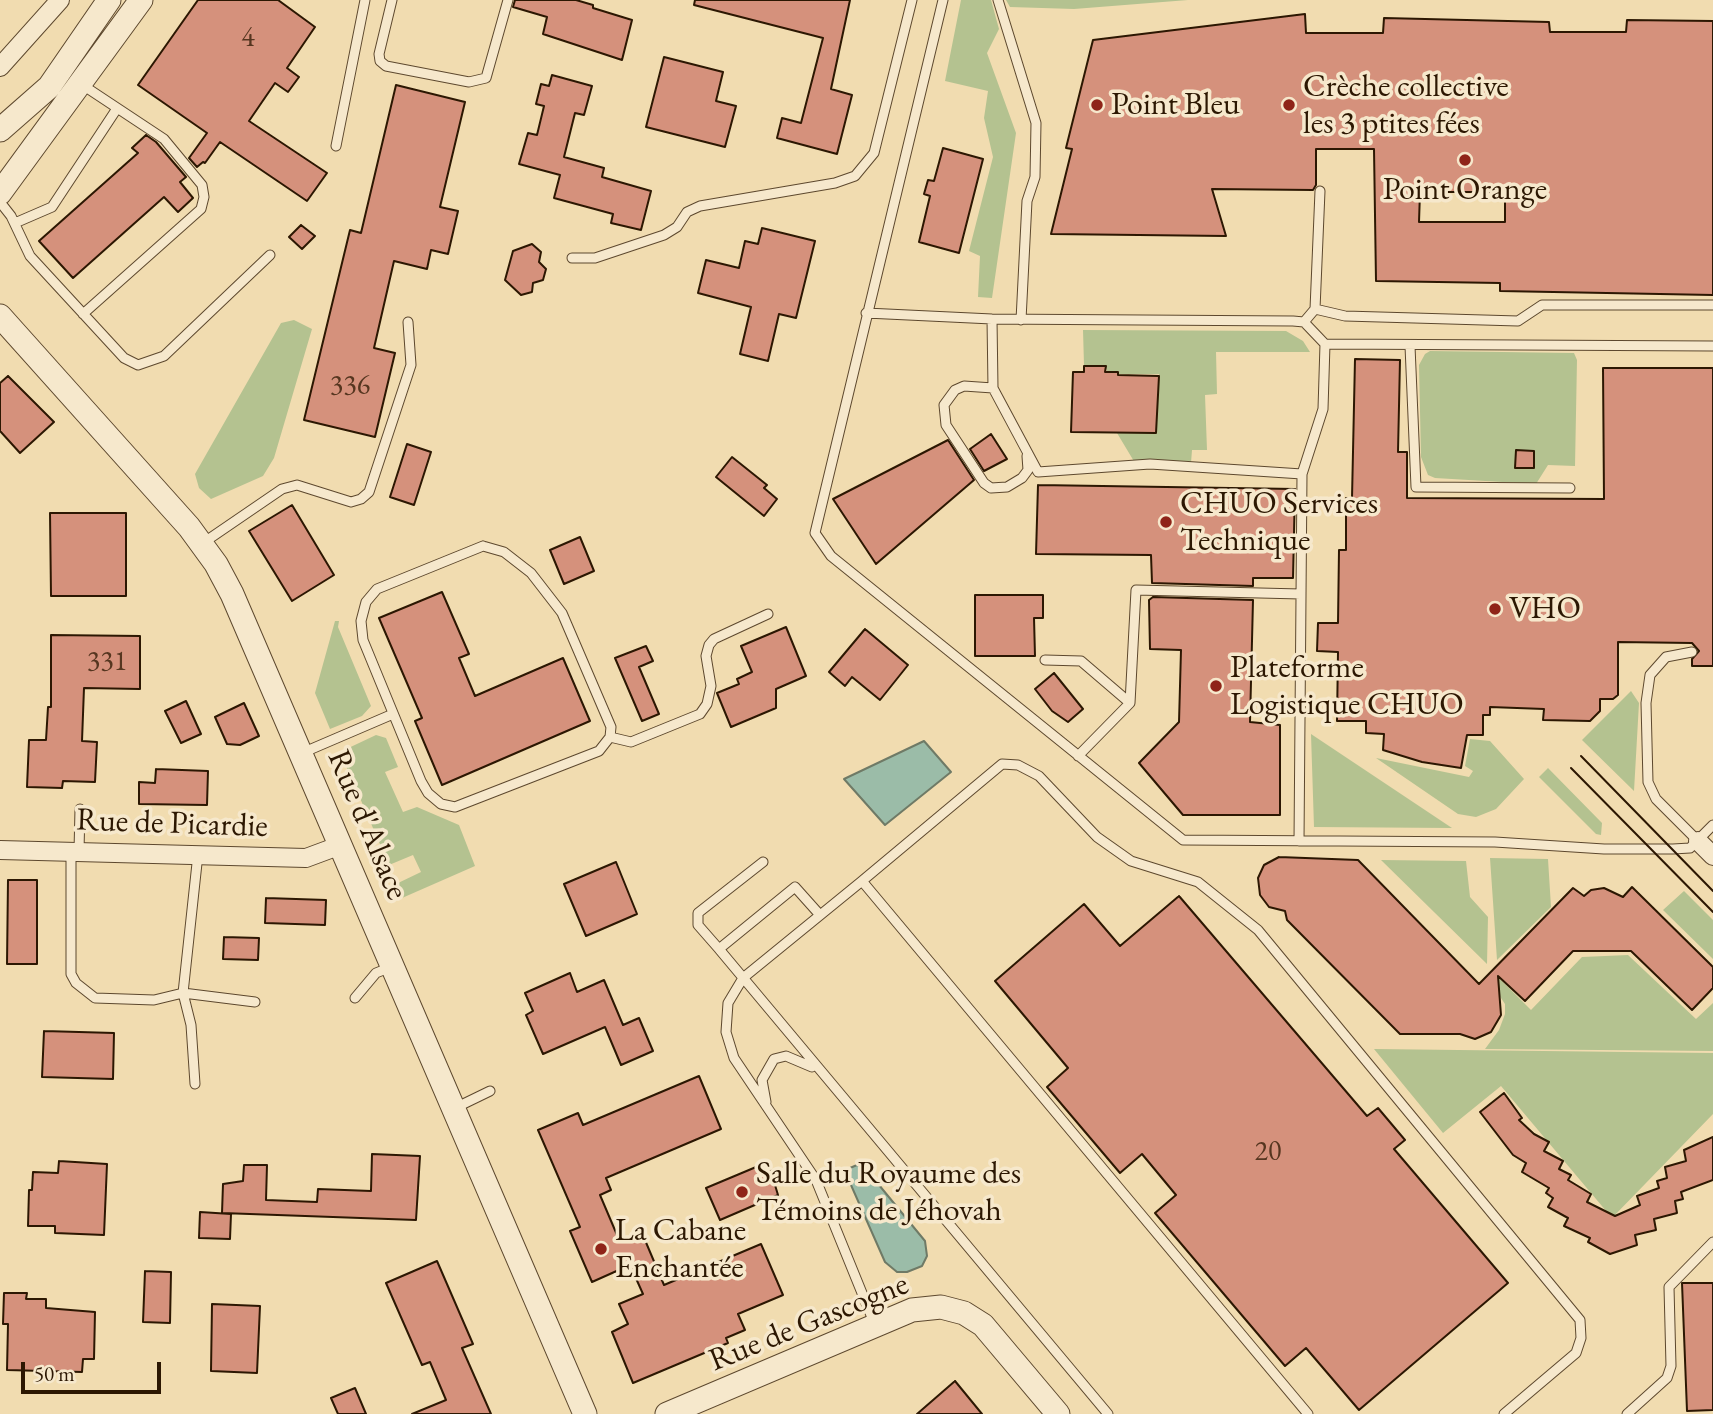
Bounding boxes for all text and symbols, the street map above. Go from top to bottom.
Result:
house number: 4 [241,21,255,55]
place label: Crèche collective les 3 ptites fées [1303,68,1509,143]
place label: Point Bleu [1111,86,1240,124]
marker: Point Bleu [1089,97,1105,113]
marker: Crèche collective les 3 ptites fées [1281,97,1297,113]
marker: Point Orange [1457,152,1473,168]
place label: Point Orange [1383,171,1547,209]
house number: 336 [330,369,370,403]
place label: CHUO Services Technique [1180,485,1378,560]
marker: CHUO Services Technique [1158,514,1174,530]
place label: VHO [1509,590,1581,628]
marker: VHO [1487,601,1503,617]
house number: 331 [87,645,127,679]
place label: Plateforme Logistique CHUO [1230,649,1464,724]
marker: Plateforme Logistique CHUO [1208,678,1224,694]
street label: Rue d'Alsace [318,744,416,906]
street label: Rue de Picardie [76,801,268,847]
house number: 20 [1255,1135,1281,1169]
place label: Salle du Royaume des Témoins de Jéhovah [756,1155,1021,1230]
marker: Salle du Royaume des Témoins de Jéhovah [734,1184,750,1200]
place label: La Cabane Enchantée [615,1212,746,1287]
marker: La Cabane Enchantée [593,1241,609,1257]
street label: Rue de Gascogne [704,1266,914,1380]
scale bar [24,1348,164,1392]
text: 50 m [34,1360,75,1387]

